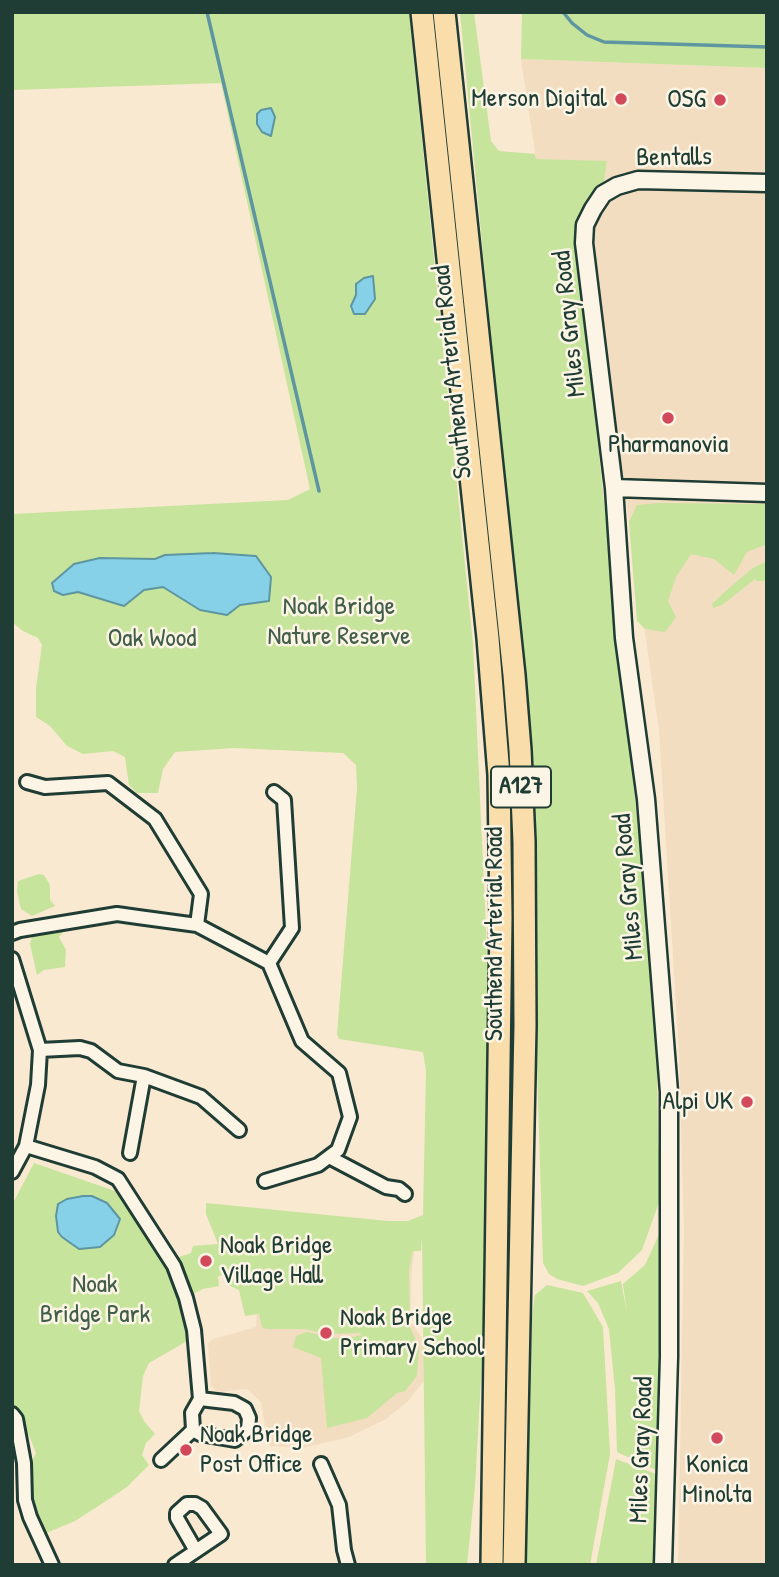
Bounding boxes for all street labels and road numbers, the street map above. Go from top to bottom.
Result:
street label: Bentalls [636,142,712,174]
street label: Miles Gray Road [547,249,593,399]
street label: Southend Arterial Road [426,264,480,480]
road number: A127 [491,766,551,808]
street label: Miles Gray Road [607,813,651,961]
street label: Southend Arterial Road [479,827,511,1041]
street label: Miles Gray Road [624,1376,660,1524]

